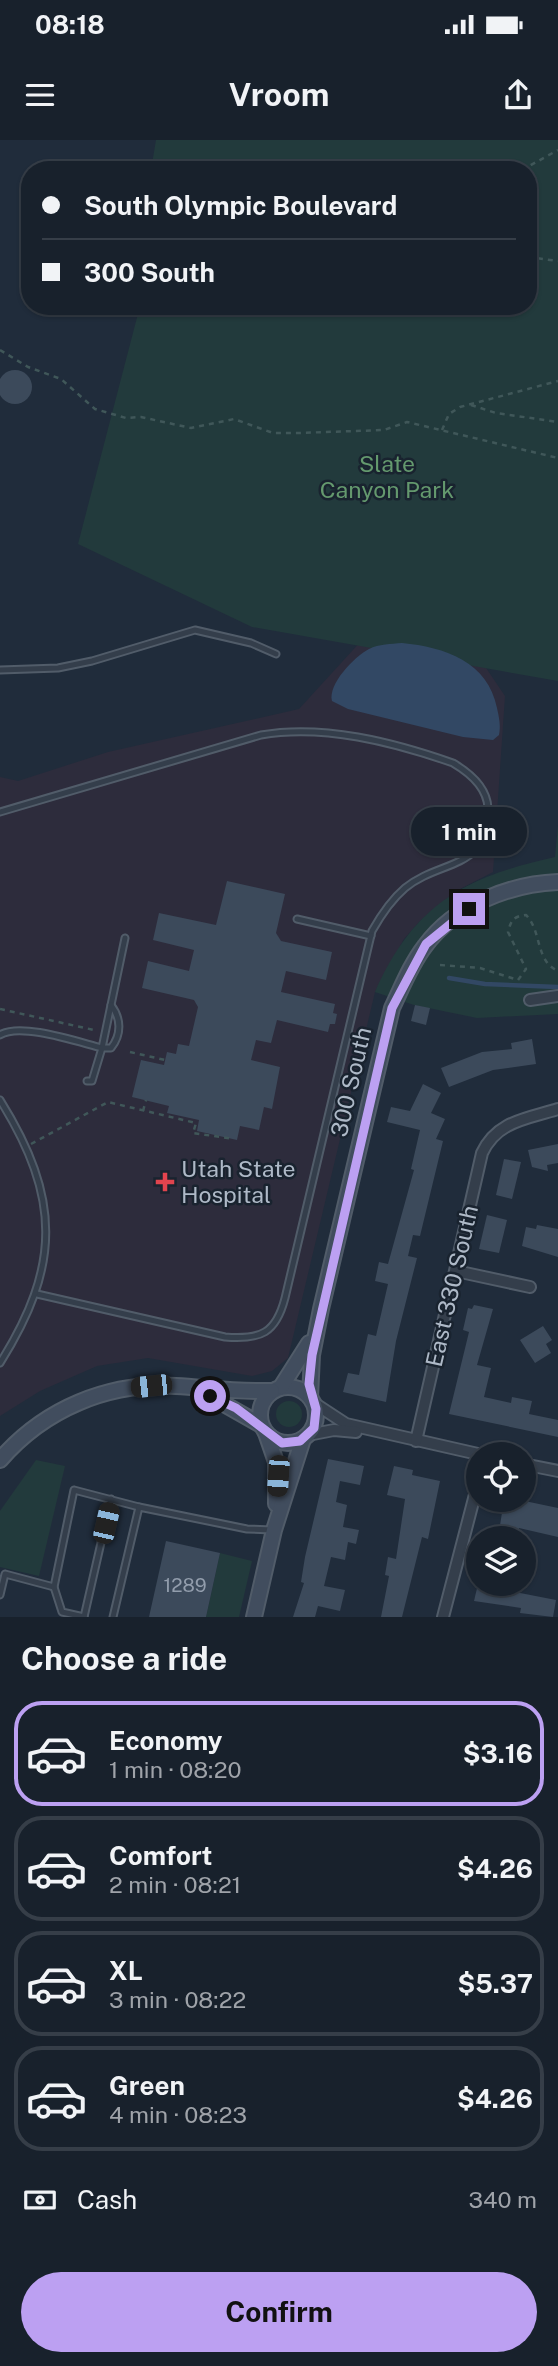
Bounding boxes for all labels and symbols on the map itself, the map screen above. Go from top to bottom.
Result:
park label: Slate Canyon Park [320,450,454,503]
callout: 1 min [411,808,527,856]
route end [453,893,485,925]
street label: 300 South [325,1024,376,1139]
place label: Utah State Hospital [181,1155,296,1208]
marker: Utah State Hospital [155,1172,175,1192]
street label: East 330 South [420,1203,483,1369]
car [130,1373,173,1399]
route start [194,1380,226,1412]
car [267,1454,290,1498]
car [92,1500,121,1546]
house number: 1289 [163,1574,207,1596]

